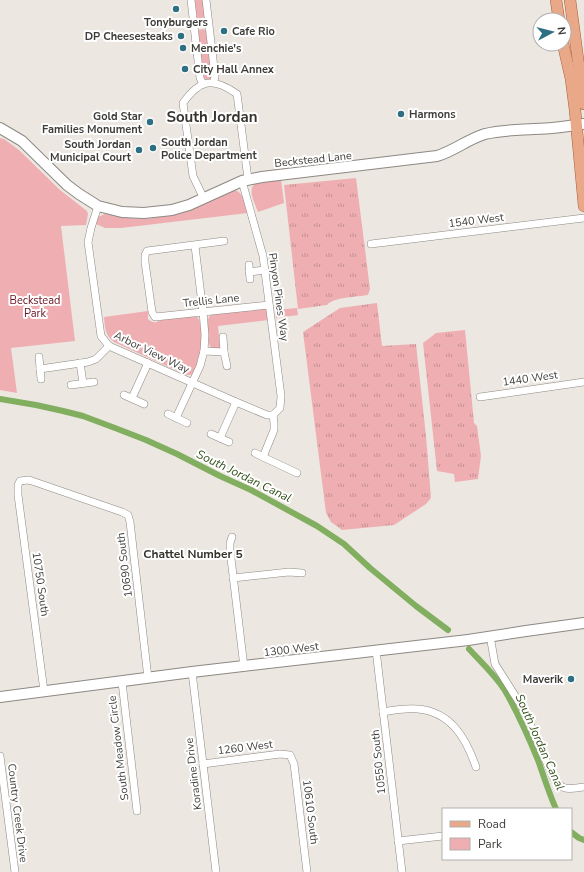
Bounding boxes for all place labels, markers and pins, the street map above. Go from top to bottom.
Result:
marker: Tonyburgers [171,4,181,14]
place label: Tonyburgers [144,15,208,30]
place label: Cafe Rio [232,24,275,39]
marker: Cafe Rio [219,26,229,36]
place label: DP Cheesesteaks [85,29,173,44]
marker: DP Cheesesteaks [176,31,186,41]
place label: Menchie's [191,41,241,56]
marker: Menchie's [178,43,188,53]
place label: City Hall Annex [193,62,275,77]
marker: City Hall Annex [180,64,190,74]
place label: Harmons [409,107,456,122]
place label: Gold Star Families Monument [42,109,143,137]
marker: Harmons [396,109,406,119]
marker: Gold Star Families Monument [145,117,155,127]
place label: South Jordan Police Department [161,135,257,163]
place label: South Jordan Municipal Court [50,137,132,165]
marker: South Jordan Police Department [148,143,158,153]
marker: South Jordan Municipal Court [134,145,144,155]
place label: Maverik [523,672,564,687]
marker: Maverik [566,674,576,684]

